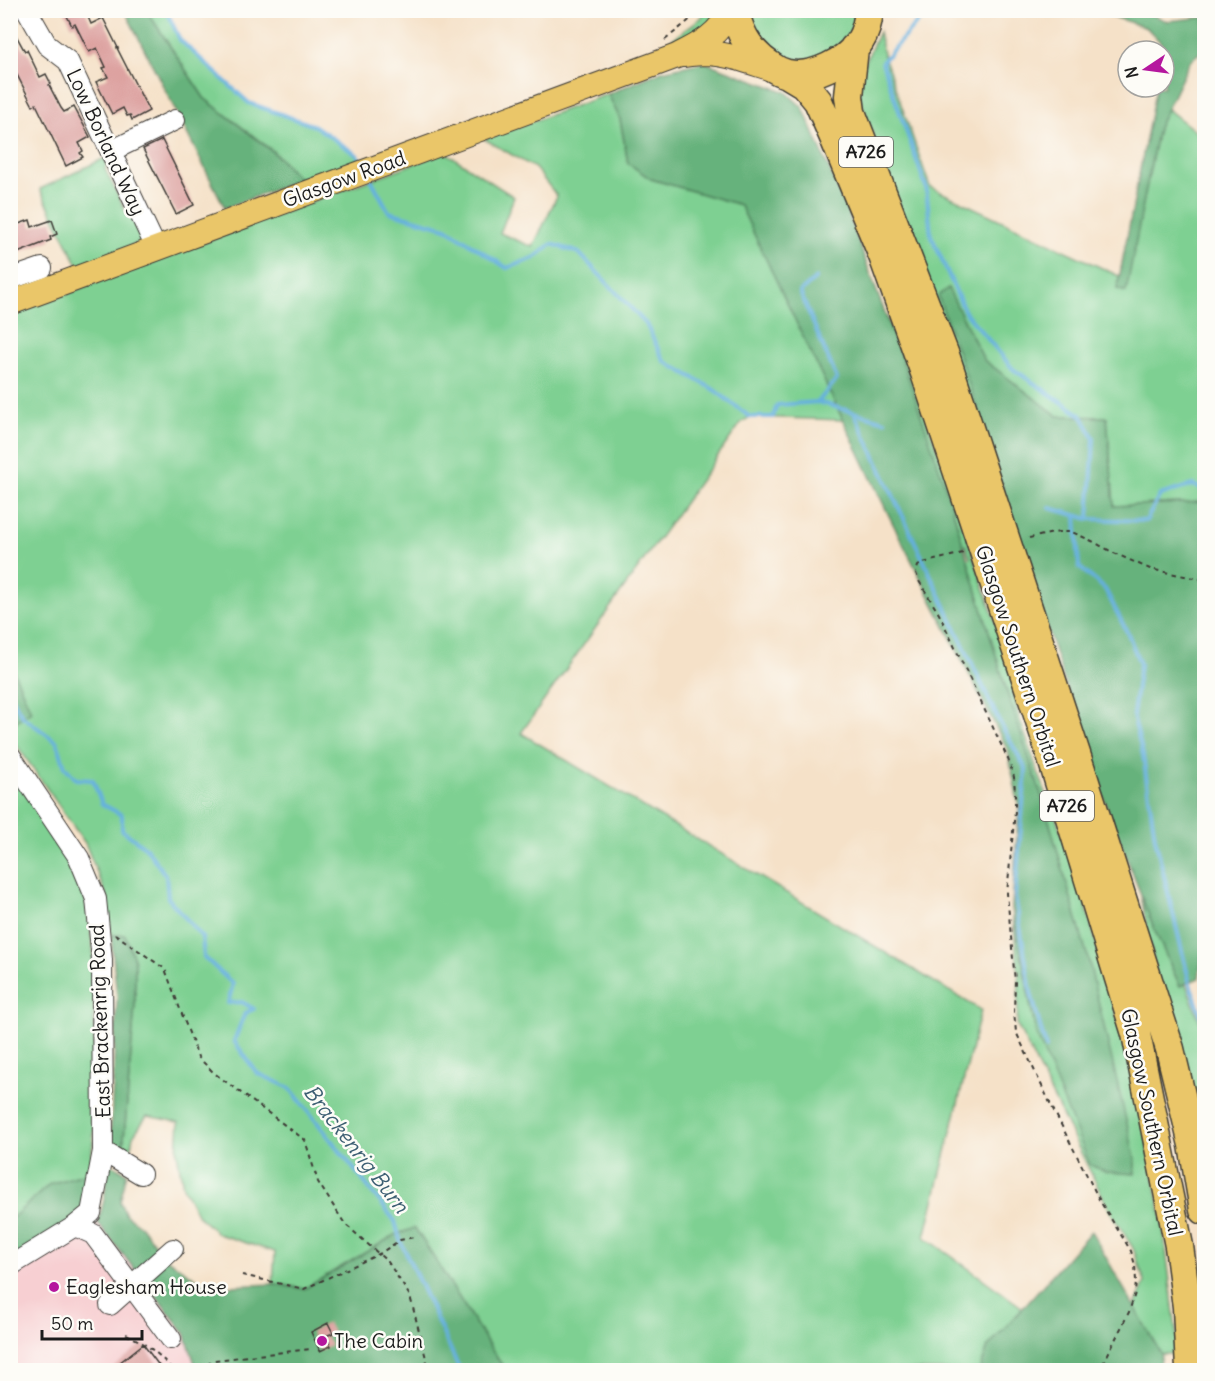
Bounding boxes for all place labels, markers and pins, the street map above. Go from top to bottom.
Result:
place label: Eaglesham House [66,1274,227,1299]
marker: Eaglesham House [47,1280,61,1294]
place label: The Cabin [334,1328,423,1353]
marker: The Cabin [315,1334,329,1348]

